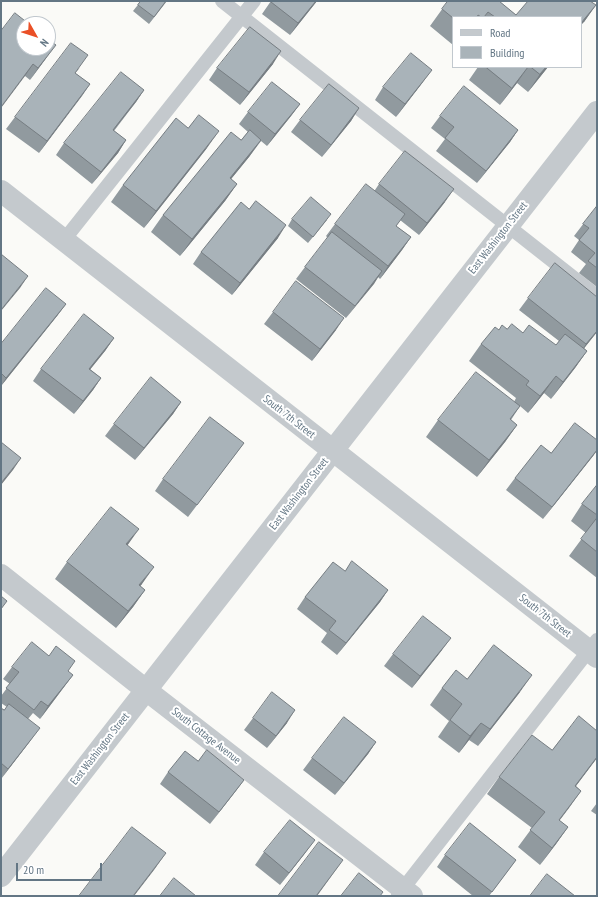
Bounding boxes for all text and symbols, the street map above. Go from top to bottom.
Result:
north arrow [16,16,56,56]
legend [452,16,582,68]
text: Road [490,25,510,40]
text: N [37,36,52,50]
text: Building [490,45,525,60]
street label: East Washington Street [466,199,530,277]
street label: South 7th Street [260,393,318,441]
street label: East Washington Street [267,455,331,533]
street label: South 7th Street [516,592,574,640]
street label: South Cottage Avenue [169,705,243,767]
street label: East Washington Street [68,710,132,788]
scale bar [18,855,104,881]
text: 20 m [23,862,44,877]

